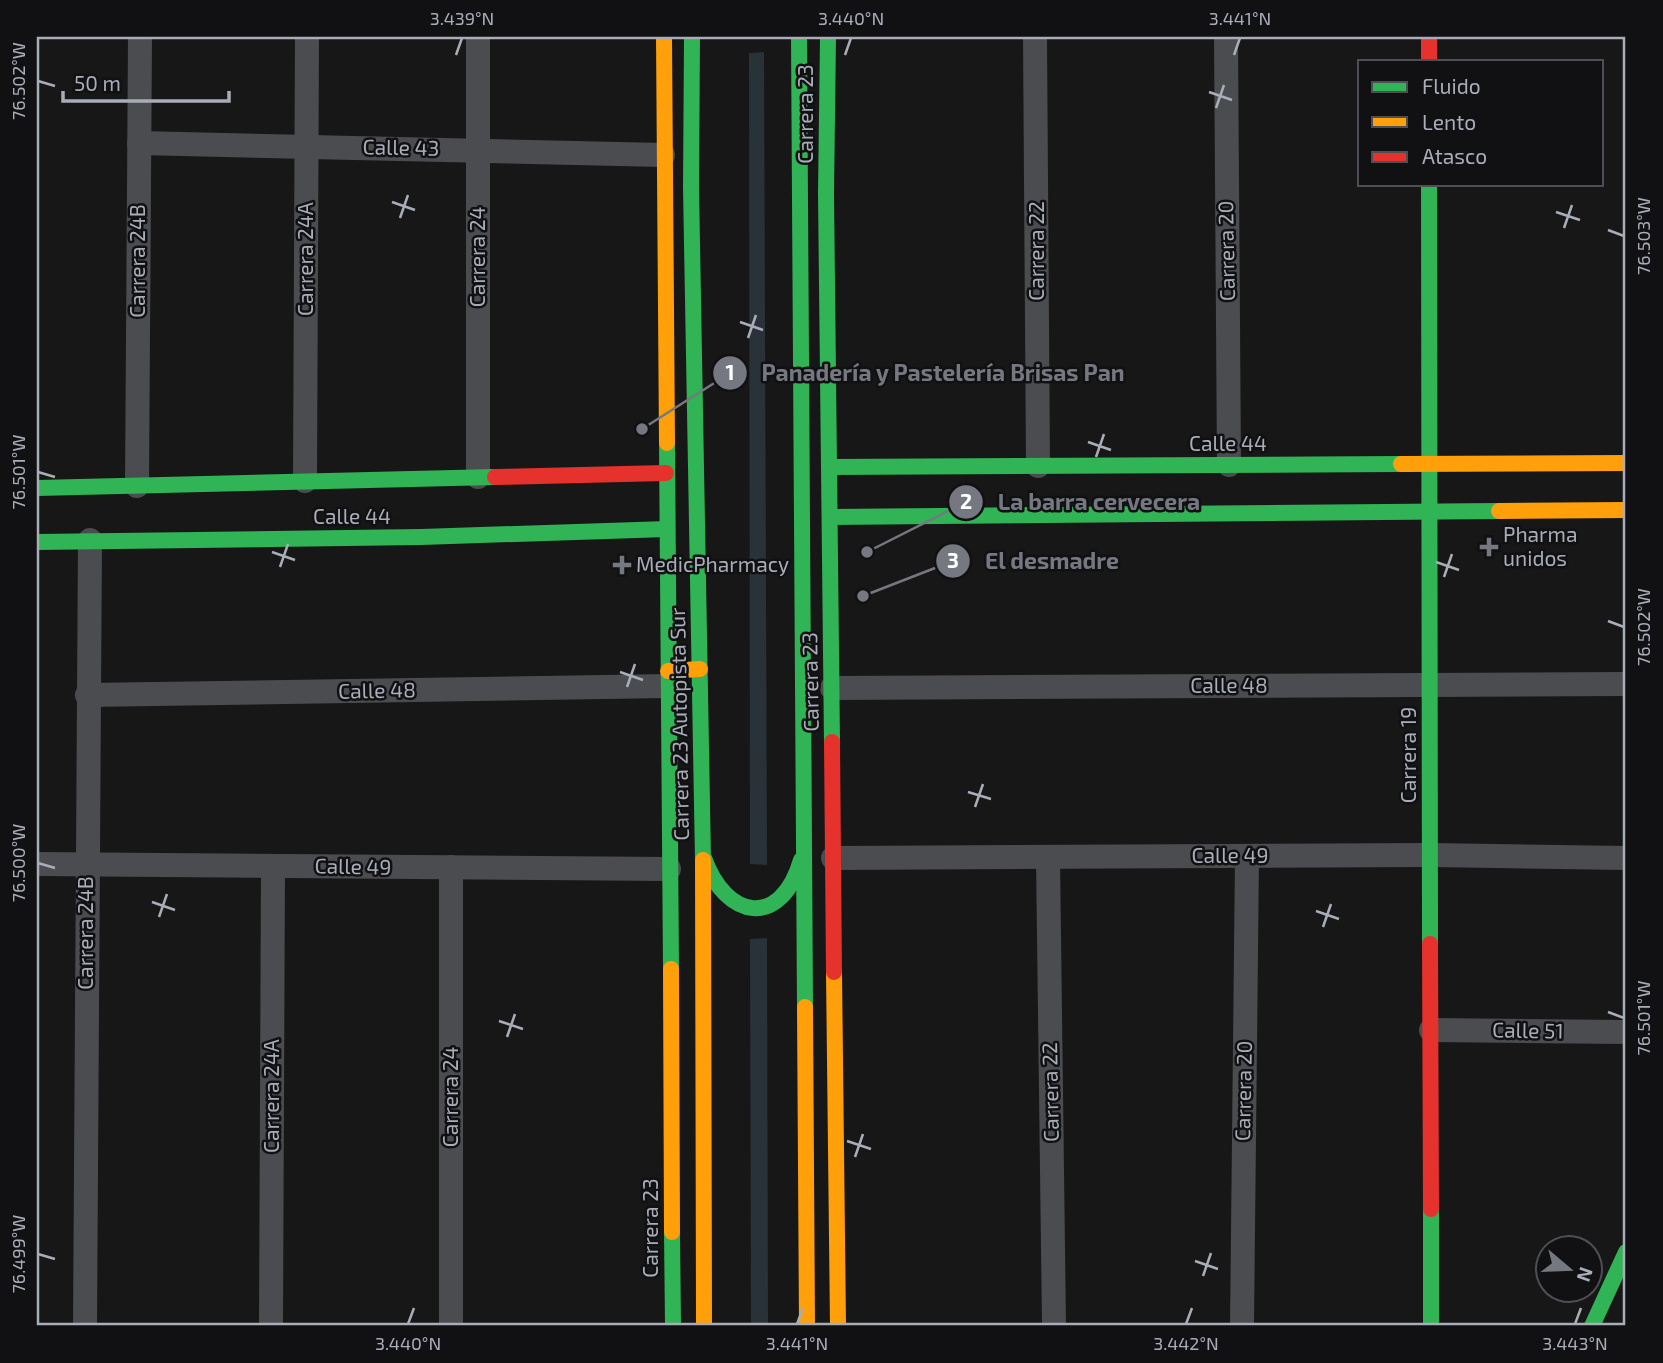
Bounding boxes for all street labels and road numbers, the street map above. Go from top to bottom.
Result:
street label: Carrera 23 [792,64,817,164]
street label: Calle 43 [363,133,440,160]
street label: Carrera 22 [1023,201,1048,301]
street label: Carrera 20 [1212,201,1239,301]
street label: Carrera 24A [292,202,317,316]
street label: Carrera 24B [124,204,149,318]
street label: Carrera 24 [464,207,489,307]
street label: Calle 44 [1189,430,1267,455]
street label: Calle 44 [313,503,391,528]
street label: Carrera 23 Autopista Sur [664,607,693,841]
street label: Carrera 23 [796,632,823,732]
street label: Calle 48 [1190,672,1268,697]
street label: Calle 48 [338,676,416,703]
street label: Carrera 19 [1395,707,1420,803]
street label: Calle 49 [1192,842,1268,867]
street label: Calle 49 [314,852,392,879]
street label: Carrera 24B [72,876,97,990]
street label: Calle 51 [1492,1016,1564,1043]
street label: Carrera 24A [258,1039,283,1153]
street label: Carrera 20 [1229,1041,1256,1141]
street label: Carrera 22 [1036,1042,1063,1142]
street label: Carrera 24 [437,1047,462,1147]
street label: Carrera 23 [637,1178,662,1278]

